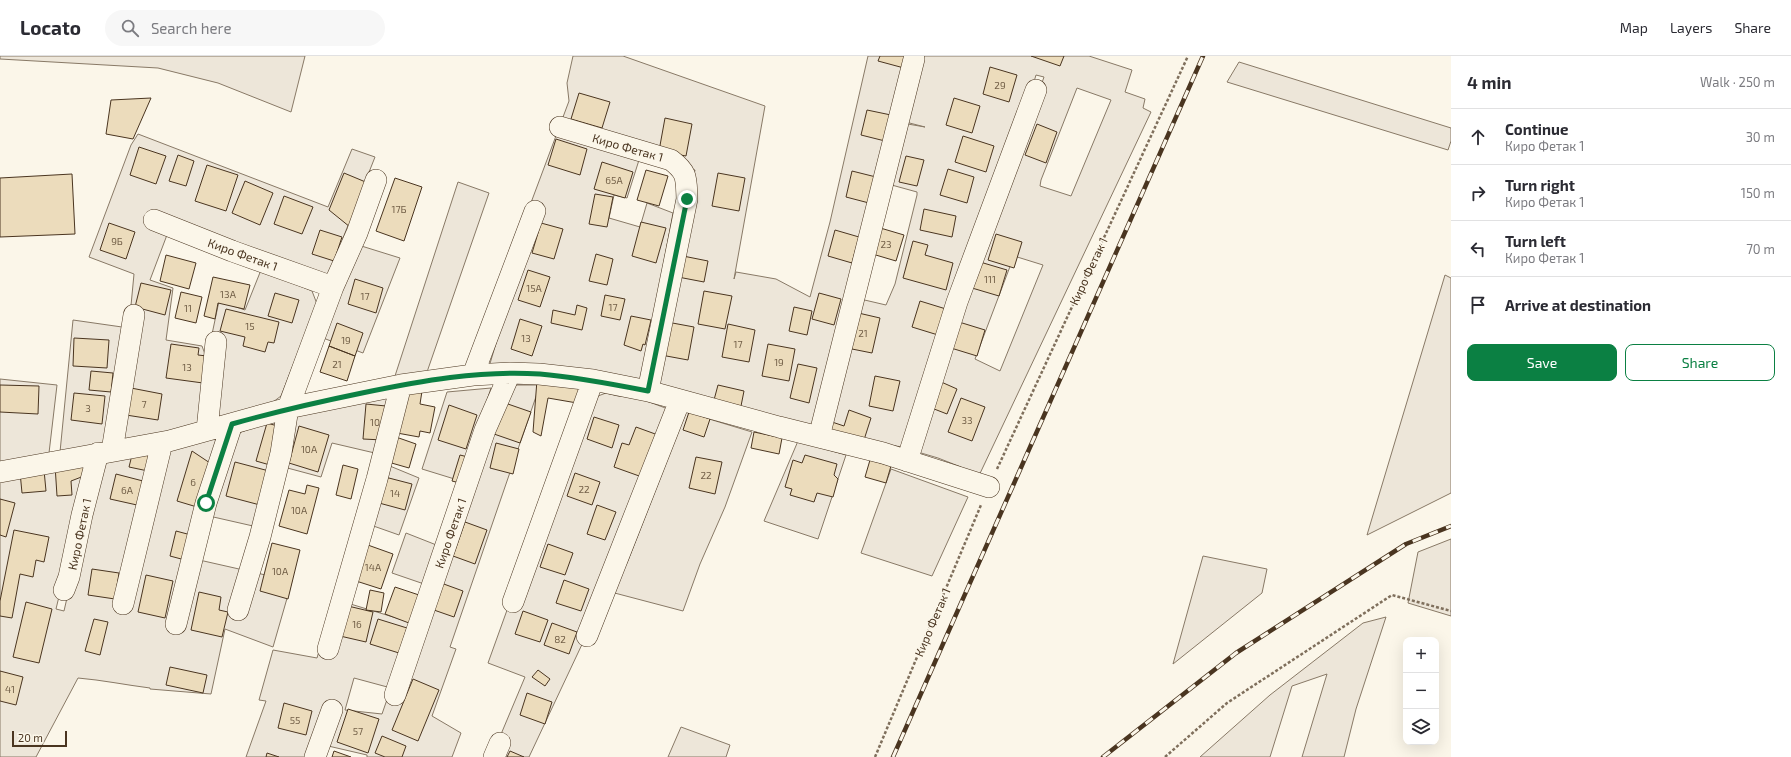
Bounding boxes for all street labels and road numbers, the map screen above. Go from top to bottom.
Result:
street label: Киро Фетак 1 [591,130,665,164]
street label: Киро Фетак 1 [206,235,280,273]
street label: Киро Фетак 1 [1066,235,1110,307]
street label: Киро Фетак 1 [431,496,469,570]
street label: Киро Фетак 1 [65,497,93,571]
street label: Киро Фетак 1 [911,586,953,658]

